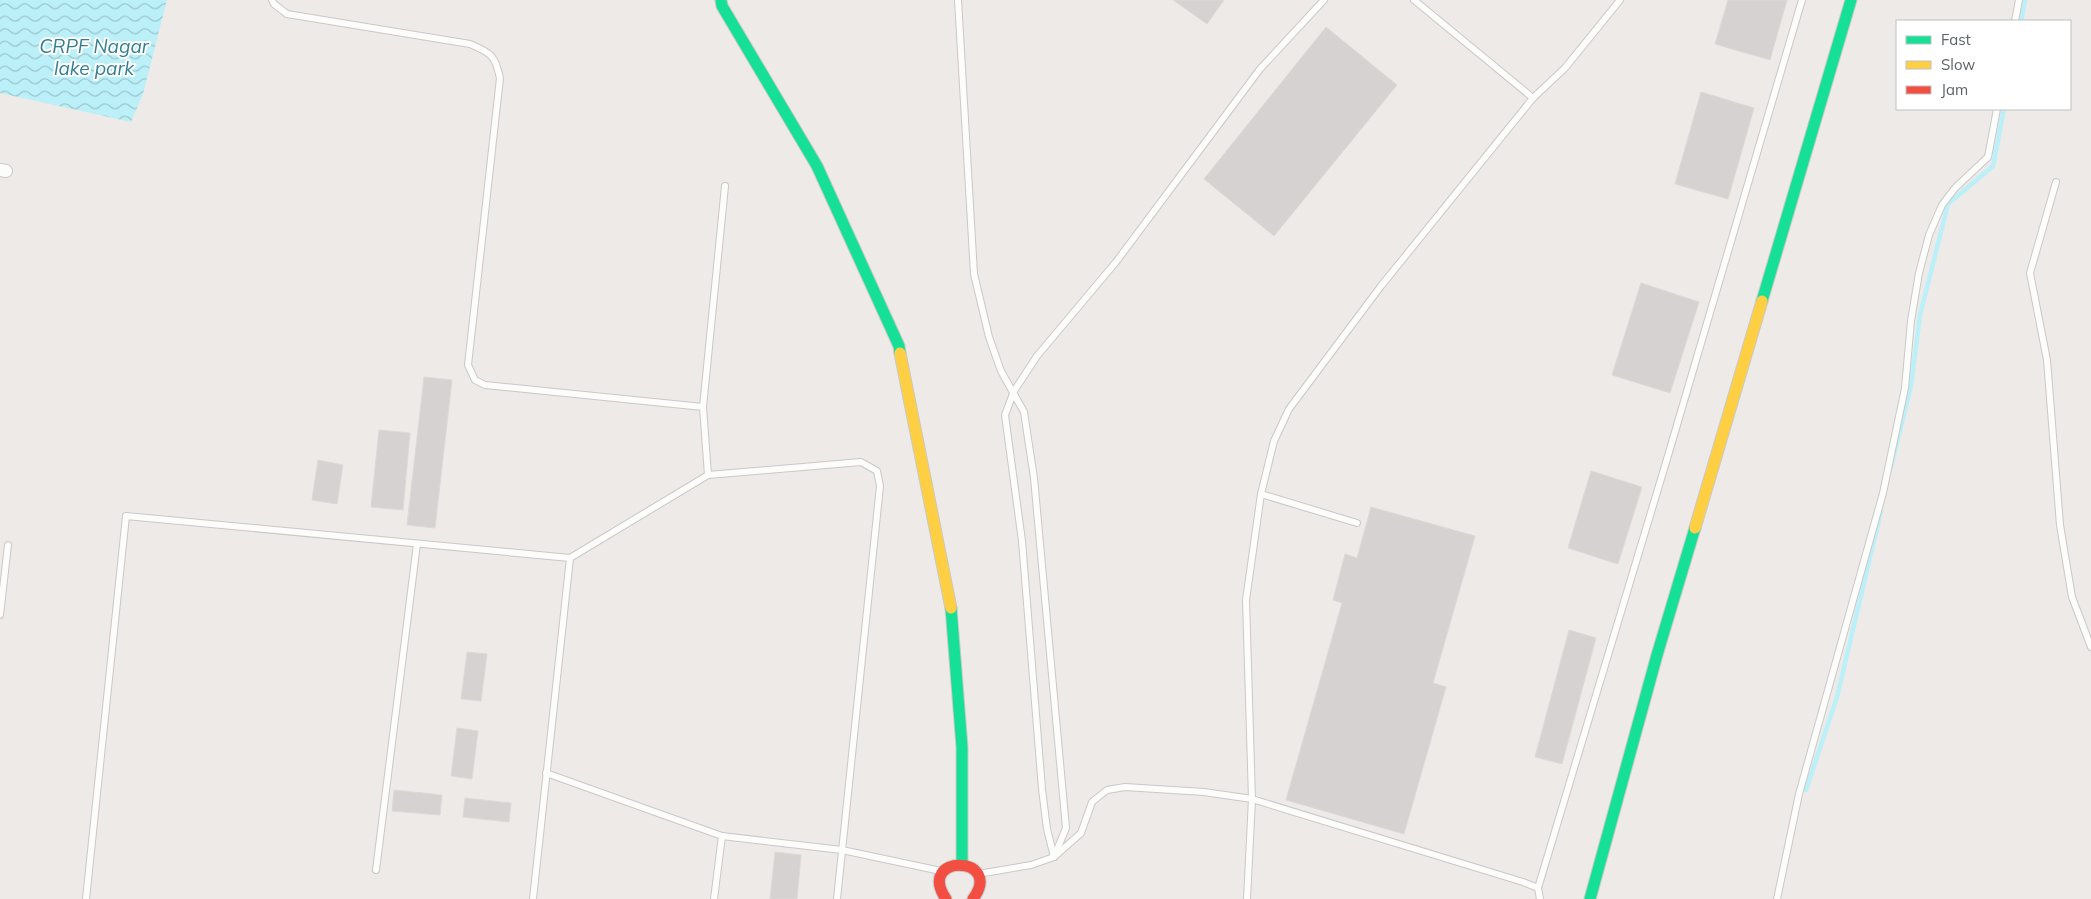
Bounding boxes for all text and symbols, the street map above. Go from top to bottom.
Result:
legend [1896,20,2071,110]
text: Fast [1941,30,1971,49]
water label: CRPF Nagar lake park [39,34,150,80]
text: Slow [1941,55,1975,74]
text: Jam [1941,80,1968,99]

